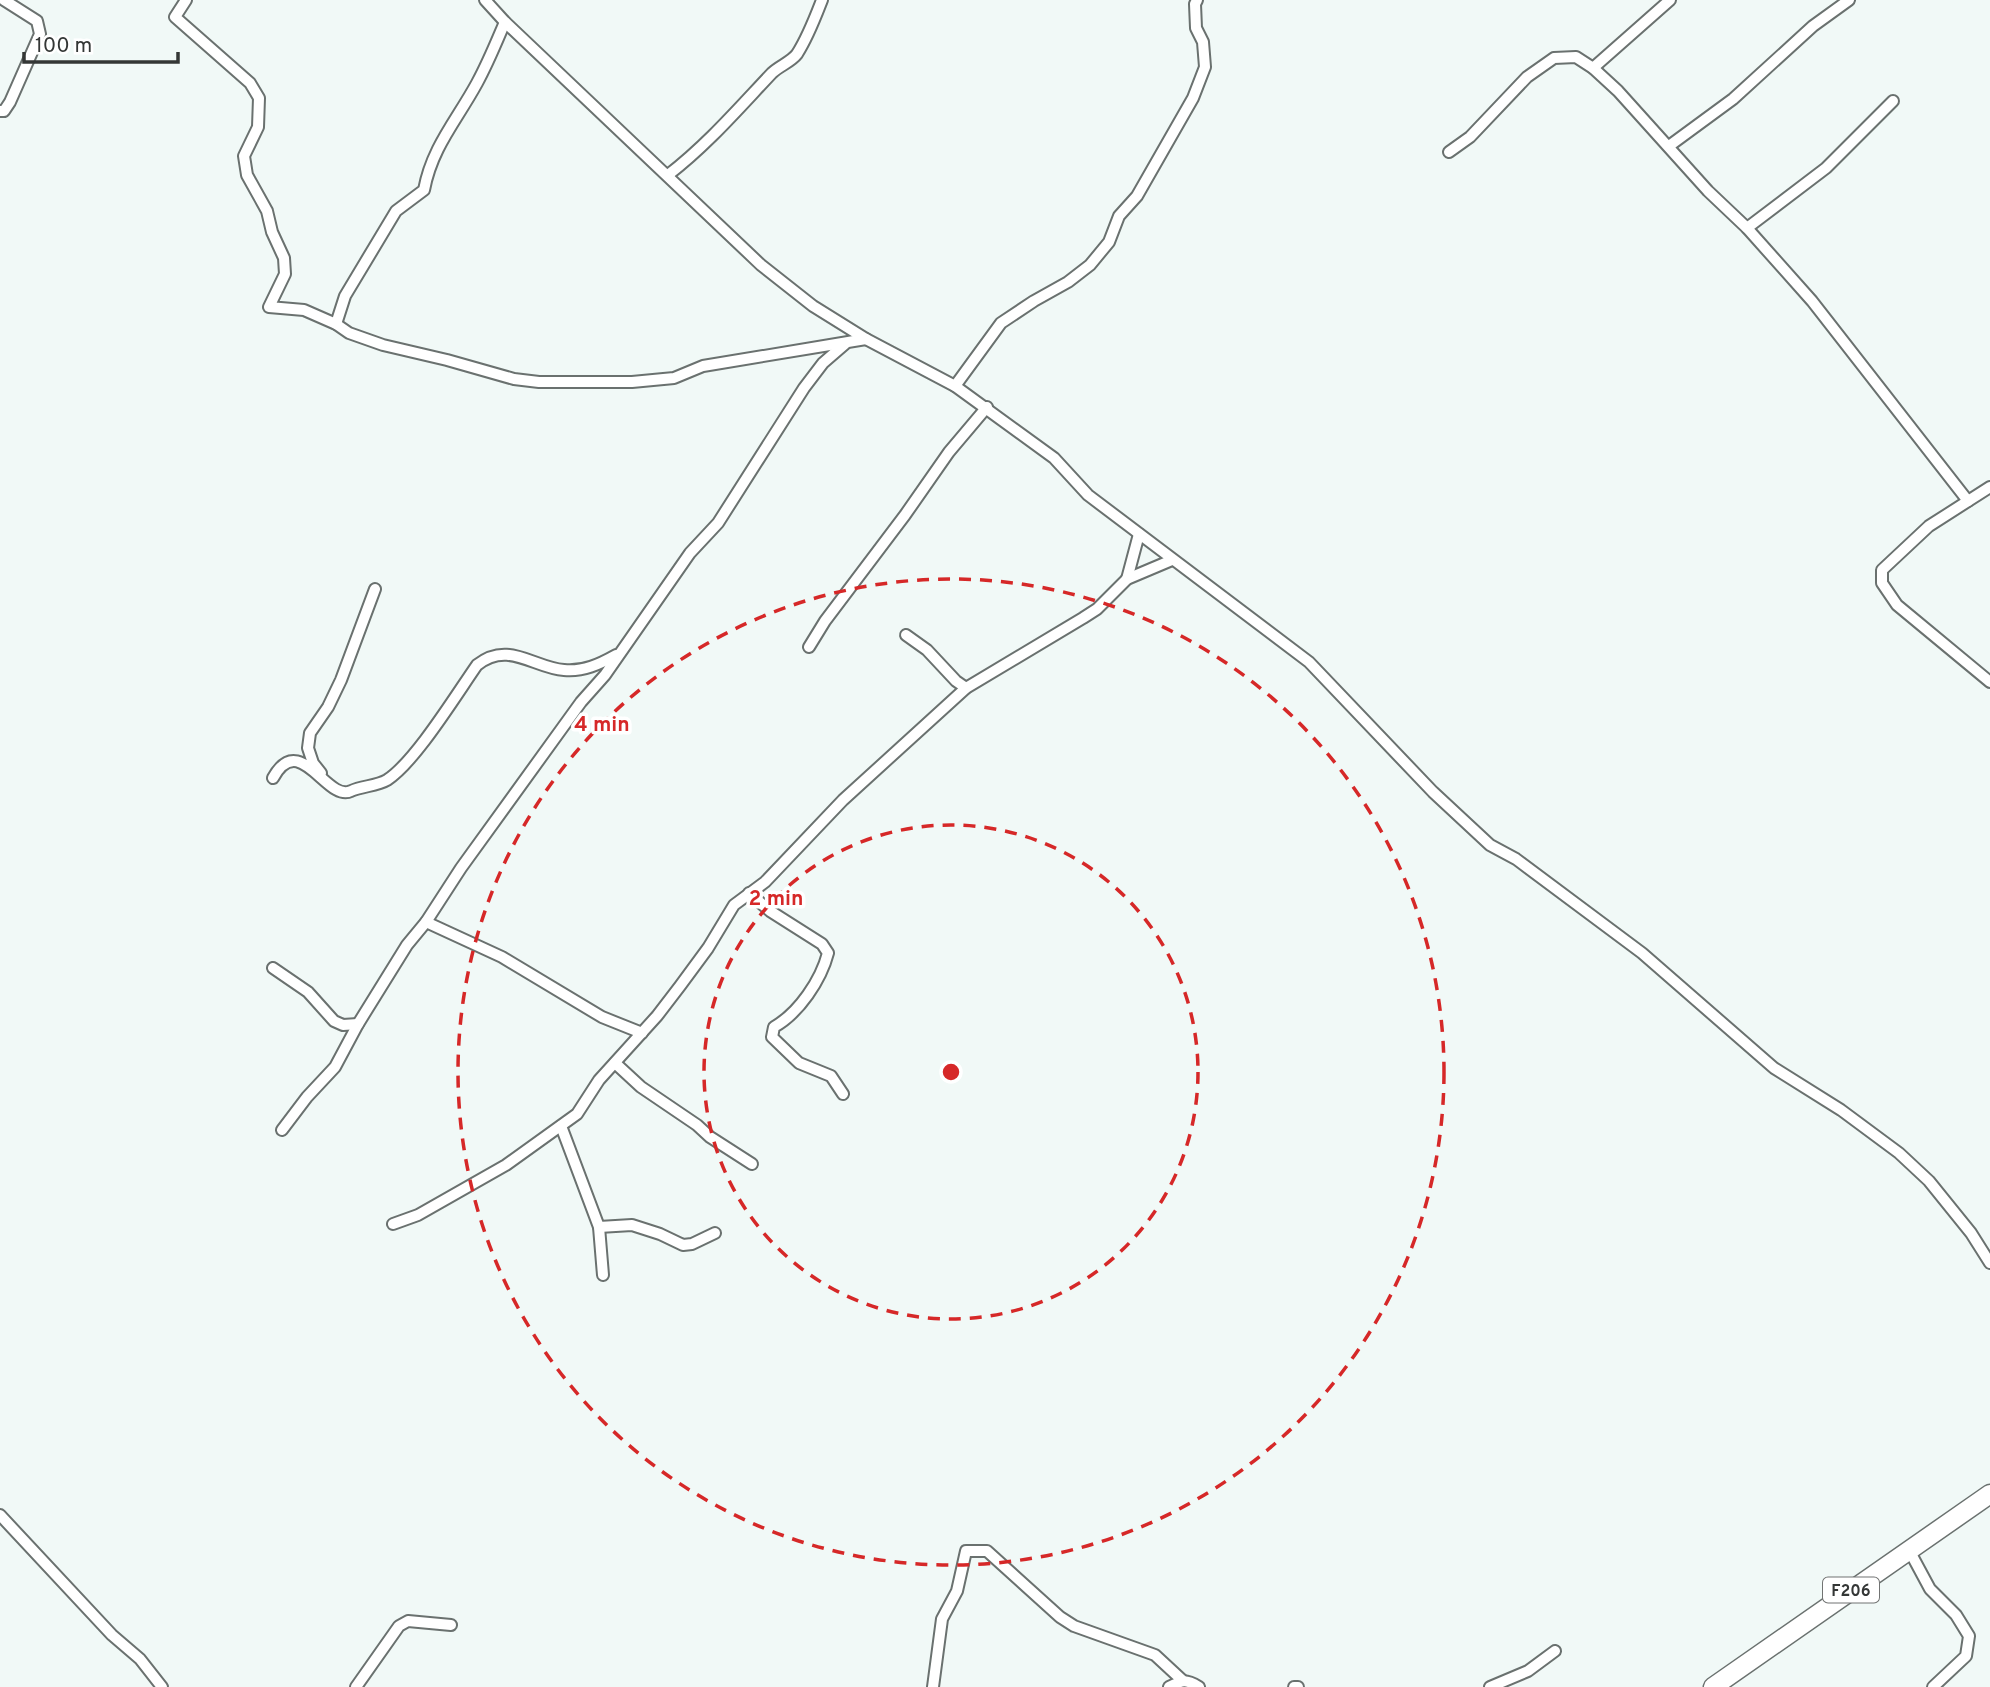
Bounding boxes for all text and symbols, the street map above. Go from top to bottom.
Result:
scale bar [24,21,178,65]
text: 100 m [35,33,92,60]
text: 4 min [574,712,630,739]
text: 2 min [749,886,803,913]
centre of rings [939,1060,963,1084]
road number: F206 [1823,1578,1879,1602]

